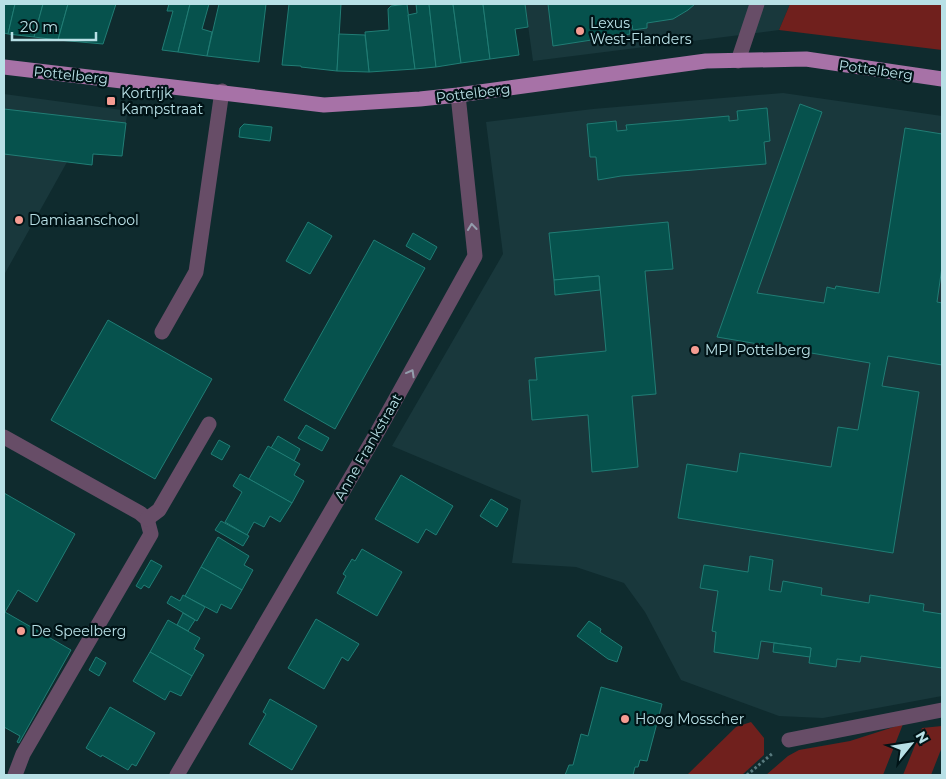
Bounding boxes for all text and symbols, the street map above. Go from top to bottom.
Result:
scale bar [12,10,96,42]
place label: Lexus West-Flanders [590,14,692,48]
text: 20 m [20,17,58,36]
marker: Lexus West-Flanders [574,25,586,37]
street label: Pottelberg [838,56,914,84]
street label: Pottelberg [33,62,109,88]
street label: Pottelberg [435,80,511,106]
place label: Kortrijk Kampstraat [121,84,203,118]
marker: Kortrijk Kampstraat [105,95,117,107]
place label: Damiaanschool [29,211,139,229]
marker: Damiaanschool [13,214,25,226]
one-way arrow [467,223,478,231]
place label: MPI Pottelberg [705,341,811,359]
marker: MPI Pottelberg [689,344,701,356]
one-way arrow [404,369,414,378]
street label: Anne Frankstraat [330,390,406,504]
place label: De Speelberg [31,622,126,640]
marker: De Speelberg [15,625,27,637]
place label: Hoog Mosscher [635,710,745,728]
marker: Hoog Mosscher [619,713,631,725]
north arrow [886,719,936,769]
text: N [912,728,933,747]

